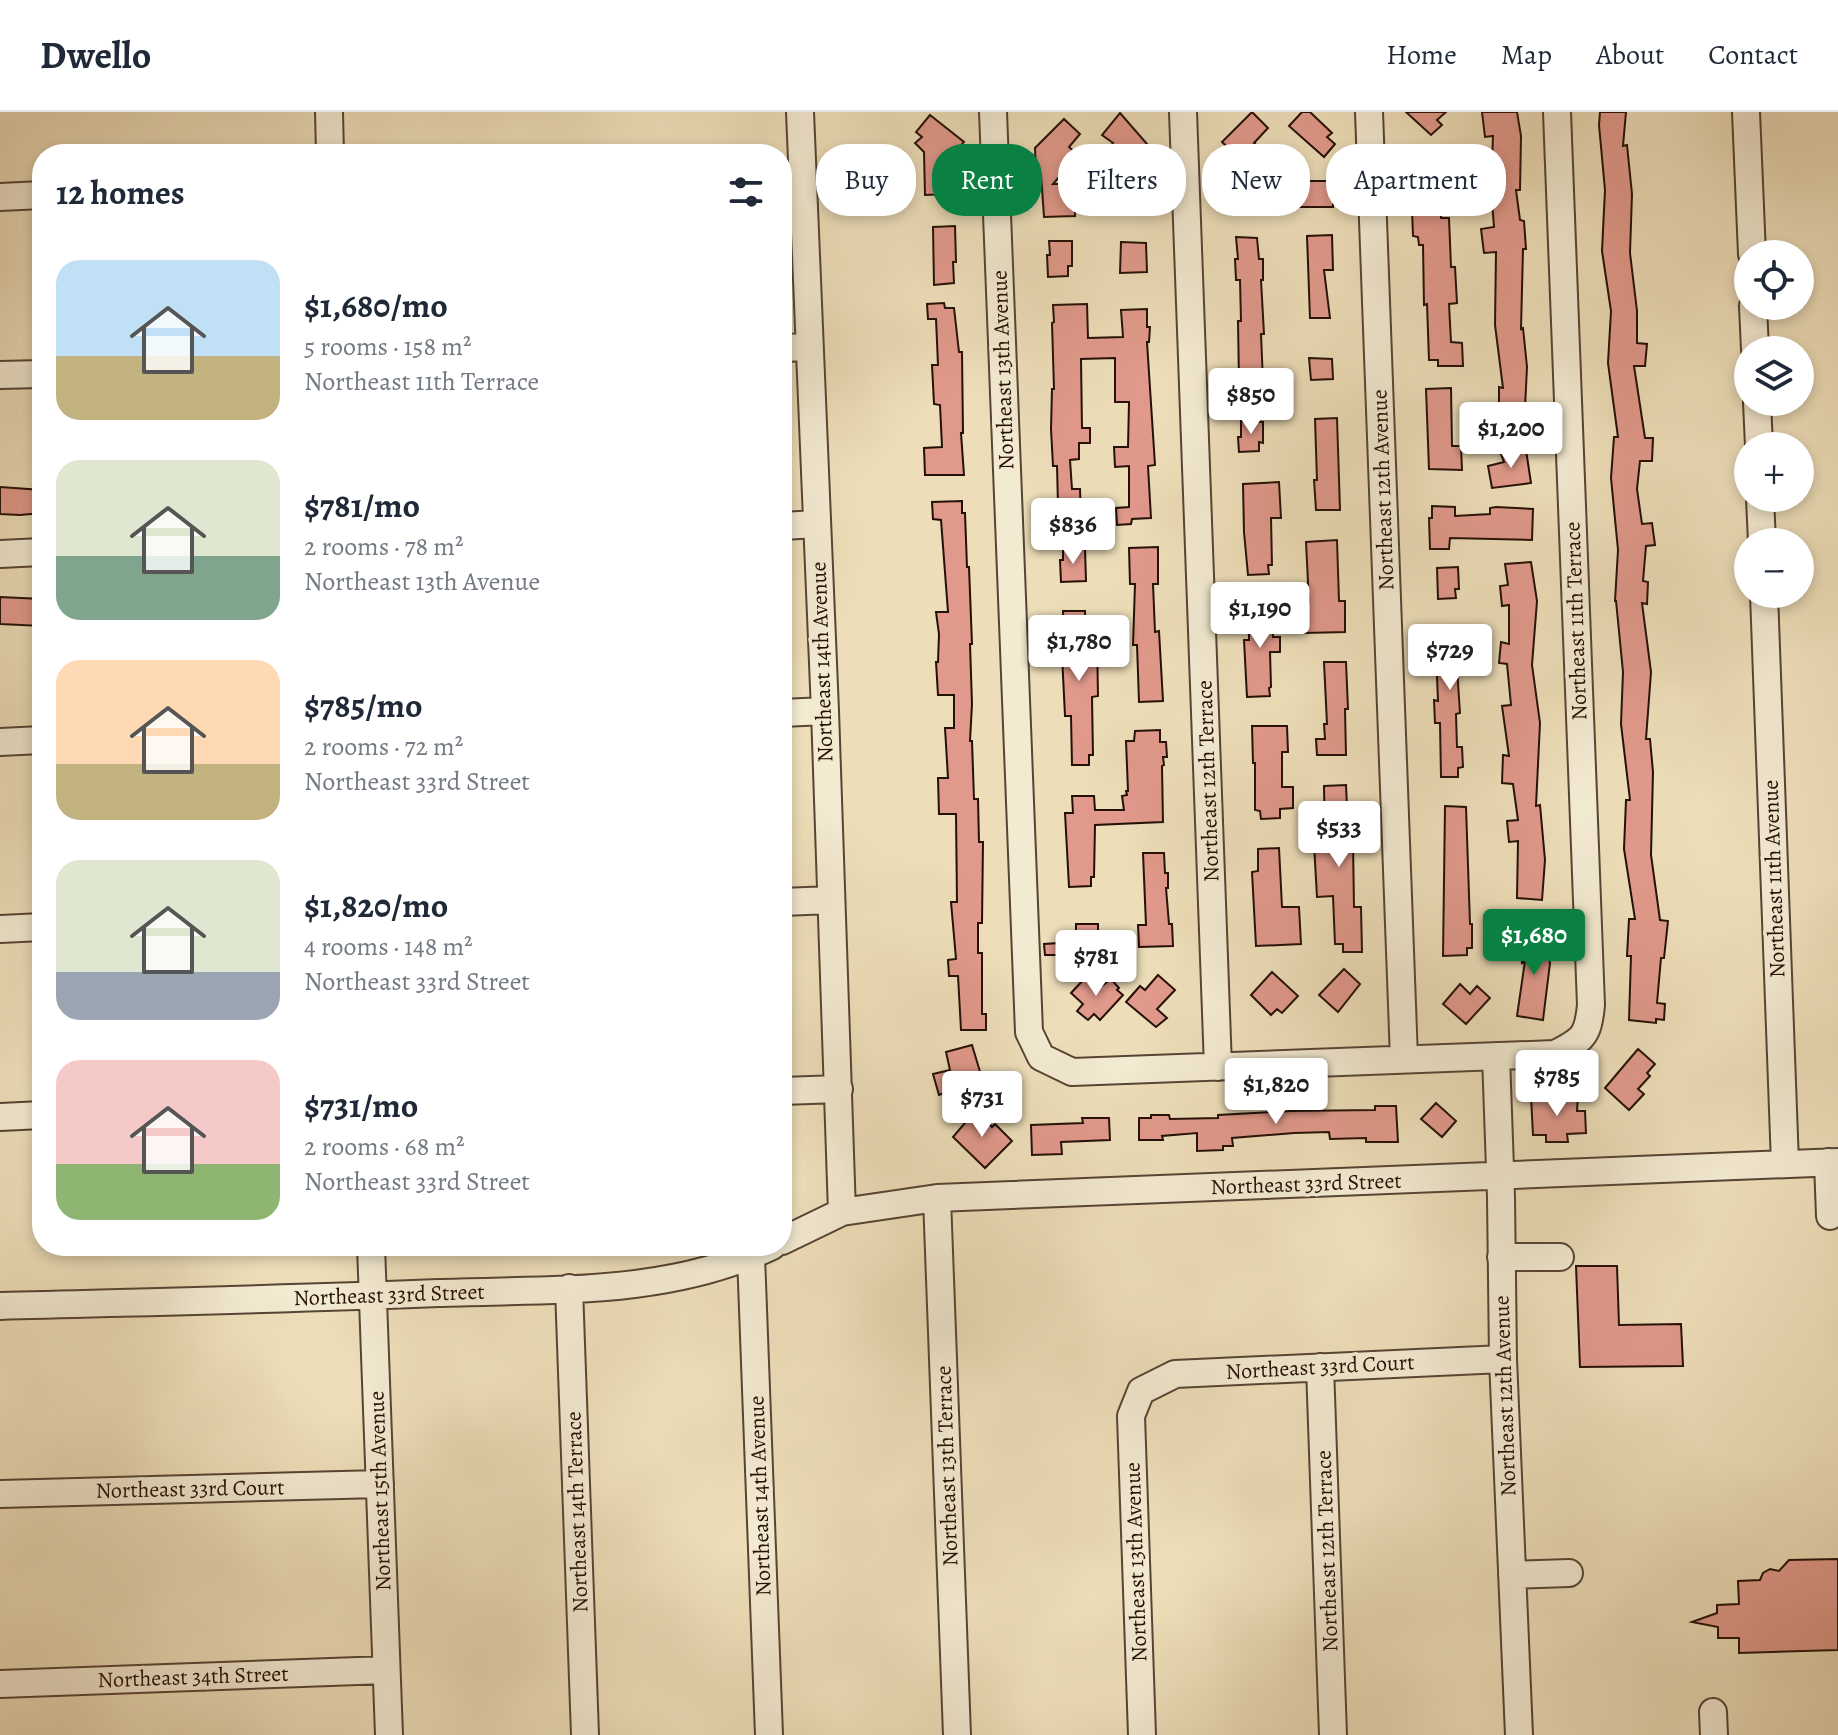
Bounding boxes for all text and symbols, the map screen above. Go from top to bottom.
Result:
text: Dwello [40,29,151,81]
text: Home [1386,36,1457,74]
text: Map [1501,36,1552,74]
text: About [1596,36,1664,74]
text: Contact [1708,36,1798,74]
chip: Buy [816,144,916,216]
chip: Rent [932,144,1042,216]
chip: Filters [1058,144,1186,216]
chip: New [1202,144,1310,216]
chip: Apartment [1326,144,1506,216]
text: 12 homes [56,169,185,216]
icon: filters [724,170,768,214]
map controls [1734,240,1814,608]
button: locate [1734,240,1814,320]
street label: Northeast 13th Avenue [985,270,1021,470]
text: $1,680/mo [304,282,448,329]
icon: home [120,292,216,388]
text: 5 rooms · 158 m² [304,329,471,364]
button: layers [1734,336,1814,416]
text: Northeast 11th Terrace [304,364,539,399]
pin: $850 [1204,368,1298,436]
text: $850 [1227,376,1275,411]
street label: Northeast 12th Avenue [1364,389,1402,591]
pin: $1,200 [1446,402,1576,470]
text: $1,200 [1477,410,1545,445]
button: + [1734,432,1814,512]
text: $781/mo [304,482,420,529]
icon: home [120,492,216,588]
pin: $836 [1026,498,1120,566]
text: $836 [1049,506,1097,541]
street label: Northeast 11th Terrace [1558,521,1594,721]
button: − [1734,528,1814,608]
text: 2 rooms · 78 m² [304,529,463,564]
street label: Northeast 14th Avenue [804,561,840,763]
text: Northeast 13th Avenue [304,564,540,599]
pin: $1,190 [1195,582,1325,650]
text: $1,190 [1229,590,1291,625]
pin: $1,780 [1014,615,1144,683]
text: $1,780 [1046,623,1112,658]
pin: $729 [1403,624,1497,692]
text: $729 [1426,632,1474,667]
street label: Northeast 12th Terrace [1189,680,1227,882]
text: $785/mo [304,682,422,729]
icon: home [120,692,216,788]
text: 2 rooms · 72 m² [304,729,463,764]
text: Northeast 33rd Street [304,764,530,799]
street label: Northeast 11th Avenue [1756,779,1792,979]
pin: $533 [1292,801,1386,869]
text: $533 [1316,809,1362,844]
text: $1,820/mo [304,882,448,929]
icon: home [120,892,216,988]
pin: $1,680 [1469,909,1599,977]
text: $1,680 [1501,917,1567,952]
text: 4 rooms · 148 m² [304,929,473,964]
pin: $781 [1049,930,1143,998]
text: $781 [1073,938,1119,973]
text: Northeast 33rd Street [304,964,530,999]
pin: $785 [1510,1050,1604,1118]
pin: $1,820 [1211,1058,1341,1126]
text: $785 [1534,1058,1580,1093]
text: $1,820 [1243,1066,1309,1101]
pin: $731 [935,1071,1029,1139]
text: $731 [960,1079,1004,1114]
text: $731/mo [304,1082,418,1129]
icon: home [120,1092,216,1188]
text: 2 rooms · 68 m² [304,1129,465,1164]
text: Northeast 33rd Street [304,1164,530,1199]
street label: Northeast 33rd Street [1210,1166,1402,1202]
street label: Northeast 33rd Street [293,1277,485,1313]
street label: Northeast 12th Avenue [1486,1295,1524,1497]
street label: Northeast 33rd Court [1225,1347,1415,1387]
street label: Northeast 13th Terrace [929,1365,965,1567]
street label: Northeast 15th Avenue [362,1390,398,1592]
street label: Northeast 14th Avenue [742,1395,778,1597]
street label: Northeast 14th Terrace [558,1411,596,1613]
street label: Northeast 12th Terrace [1308,1450,1346,1652]
street label: Northeast 13th Avenue [1118,1462,1154,1662]
street label: Northeast 33rd Court [95,1472,285,1506]
street label: Northeast 34th Street [97,1659,289,1695]

